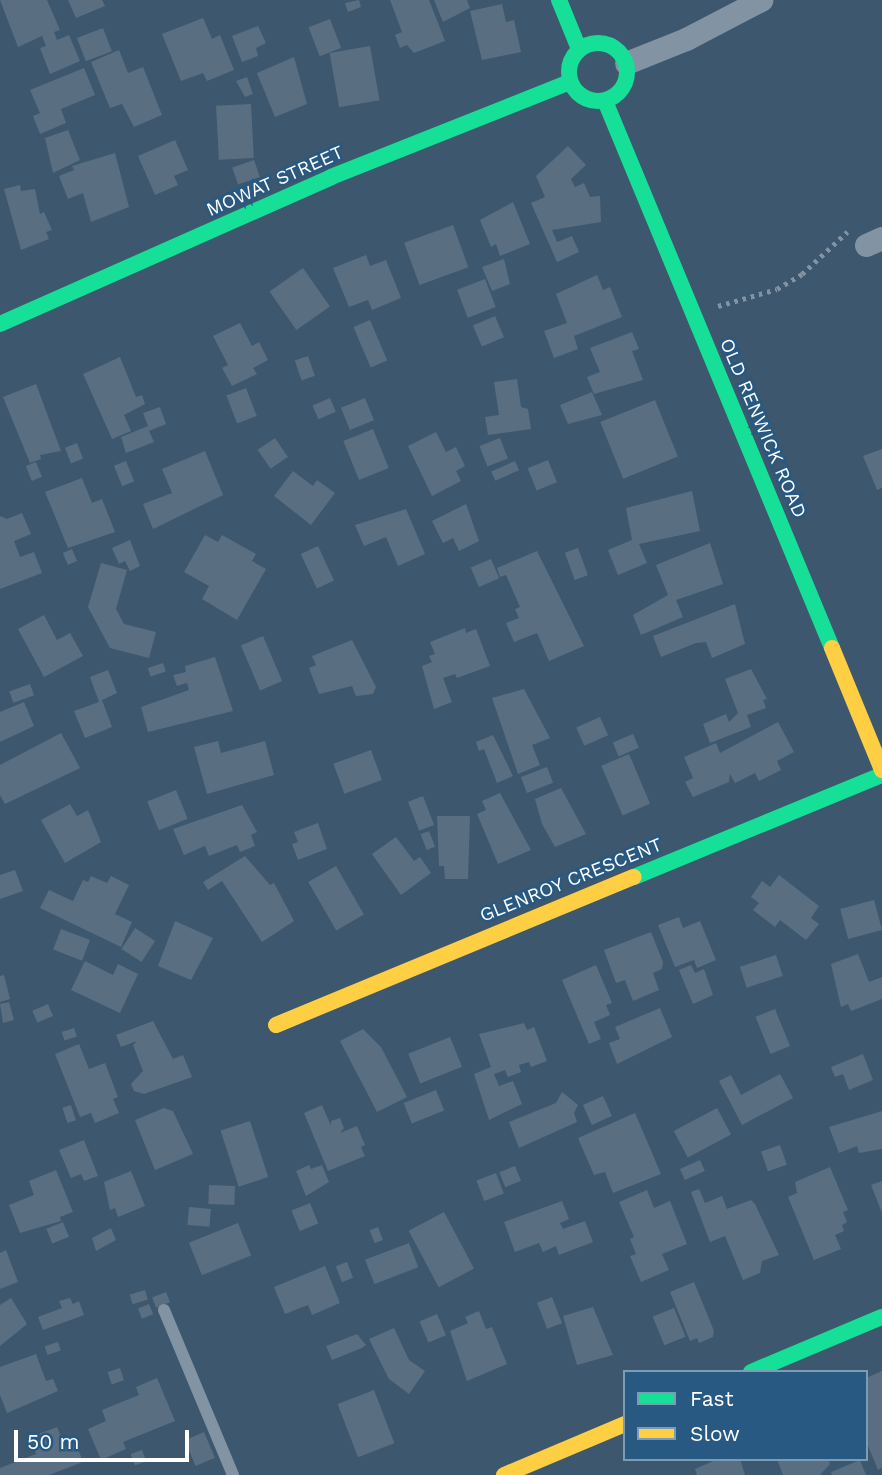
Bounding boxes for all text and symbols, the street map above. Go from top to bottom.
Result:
street label: MOWAT STREET [203,140,347,222]
street label: OLD RENWICK ROAD [715,335,811,521]
street label: GLENROY CRESCENT [476,833,666,927]
legend [623,1370,868,1461]
text: Fast [690,1386,734,1411]
scale bar [18,1416,192,1460]
text: Slow [690,1421,740,1446]
text: 50 m [27,1429,79,1454]

